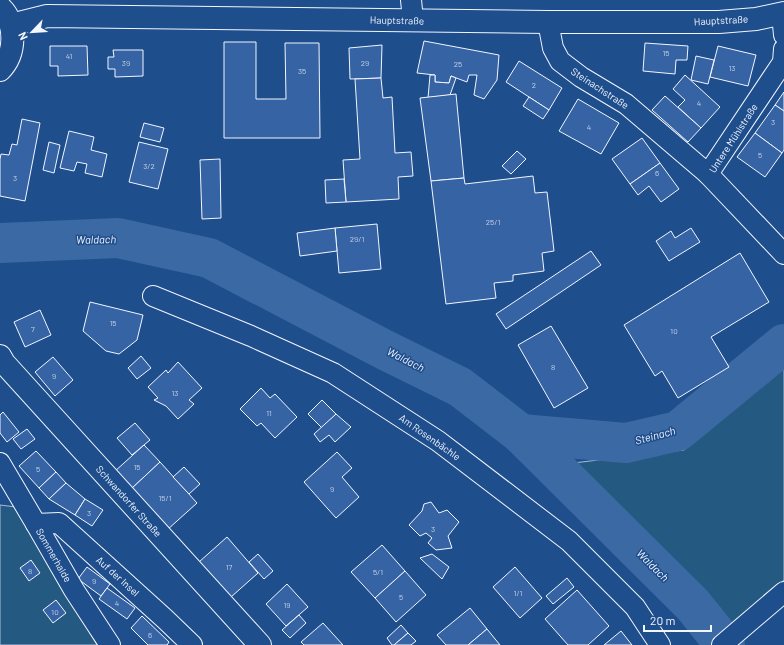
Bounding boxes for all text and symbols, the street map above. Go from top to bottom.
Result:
north arrow [12,12,52,52]
street label: Hauptstraße [694,13,748,27]
street label: Hauptstraße [370,14,424,26]
text: N [15,30,30,43]
house number: 15 [663,48,669,58]
house number: 41 [66,51,72,61]
house number: 39 [122,58,130,68]
house number: 29 [361,58,369,68]
house number: 25 [454,59,462,69]
house number: 13 [729,63,735,73]
street label: Steinachstraße [569,65,631,111]
house number: 35 [298,66,306,76]
house number: 2 [532,80,536,90]
house number: 4 [697,98,701,108]
street label: Untere Mühlstraße [706,101,760,175]
house number: 3 [771,117,775,127]
house number: 4 [587,122,591,132]
house number: 5 [758,150,762,160]
house number: 3/2 [143,161,155,171]
house number: 6 [655,168,659,178]
house number: 3 [13,173,17,183]
house number: 25/1 [486,217,500,227]
water label: Waldach [76,232,116,246]
house number: 29/1 [350,234,364,244]
house number: 15 [110,318,116,328]
house number: 7 [31,324,35,334]
house number: 10 [670,326,678,336]
water label: Waldach [385,344,427,374]
house number: 8 [551,362,555,372]
house number: 9 [52,371,56,381]
house number: 13 [172,388,178,398]
house number: 11 [266,408,272,418]
street label: Am Rosenbächle [397,411,463,463]
water label: Steinach [633,423,677,447]
house number: 15 [134,462,140,472]
street label: Schwandorfer Straße [94,463,164,539]
house number: 5 [36,464,40,474]
house number: 9 [330,484,334,494]
house number: 15/1 [159,493,172,503]
house number: 3 [87,508,91,518]
house number: 3 [431,524,435,534]
street label: Sommerhalde [34,526,74,584]
water label: Waldach [634,546,672,584]
street label: Auf der Insel [94,554,142,598]
house number: 17 [226,562,233,572]
house number: 8 [28,566,32,576]
house number: 5/1 [373,567,383,577]
house number: 9 [92,576,96,586]
house number: 1/1 [514,588,523,598]
house number: 5 [399,592,403,602]
house number: 4 [115,598,119,608]
house number: 19 [284,600,290,610]
house number: 10 [51,607,59,617]
scale bar [644,607,711,633]
text: 20 m [650,613,676,627]
house number: 6 [148,630,152,640]

